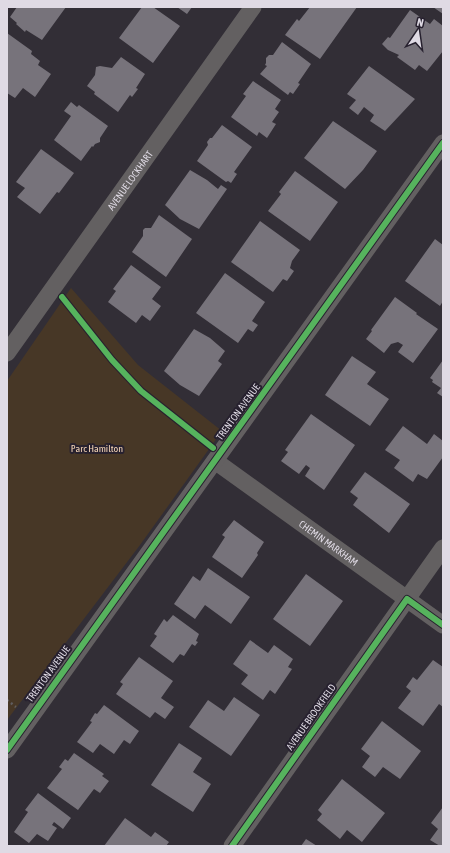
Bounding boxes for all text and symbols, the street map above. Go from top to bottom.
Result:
north arrow [398,12,438,52]
text: N [416,16,425,29]
street label: AVENUE LOCKHART [105,148,155,212]
street label: TRENTON AVENUE [214,381,263,442]
park label: Parc Hamilton [71,443,123,454]
street label: CHEMIN MARKHAM [297,518,360,568]
street label: TRENTON AVENUE [24,643,73,704]
street label: AVENUE BROOKFIELD [284,682,338,752]

